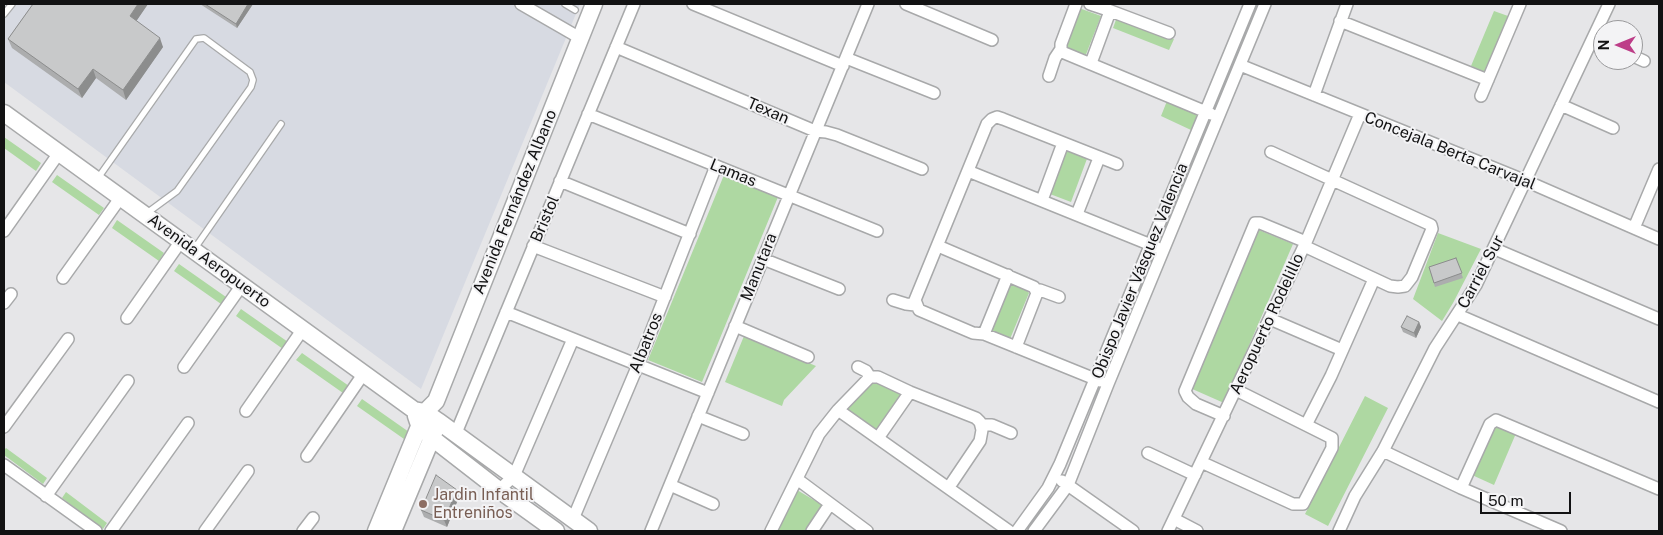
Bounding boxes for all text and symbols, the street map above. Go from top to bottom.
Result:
north arrow [1593,20,1643,70]
text: N [1596,40,1612,50]
street label: Texan [744,94,792,128]
street label: Avenida Fernández Albano [469,107,561,297]
street label: Concejala Berta Carvajal [1361,108,1539,194]
street label: Lamas [707,155,759,191]
street label: Obispo Javier Vásquez Valencia [1088,160,1192,382]
street label: Bristol [527,193,563,245]
street label: Avenida Aeropuerto [144,210,274,312]
street label: Manutara [737,230,781,304]
street label: Carriel Sur [1454,232,1508,312]
street label: Aeropuerto Rodelillo [1226,250,1308,398]
street label: Albatros [625,310,667,376]
scale bar [1483,482,1574,514]
place label: Jardin Infantil Entreniños [433,485,534,523]
text: 50 m [1488,492,1523,509]
marker: Jardin Infantil Entreniños [417,498,429,510]

